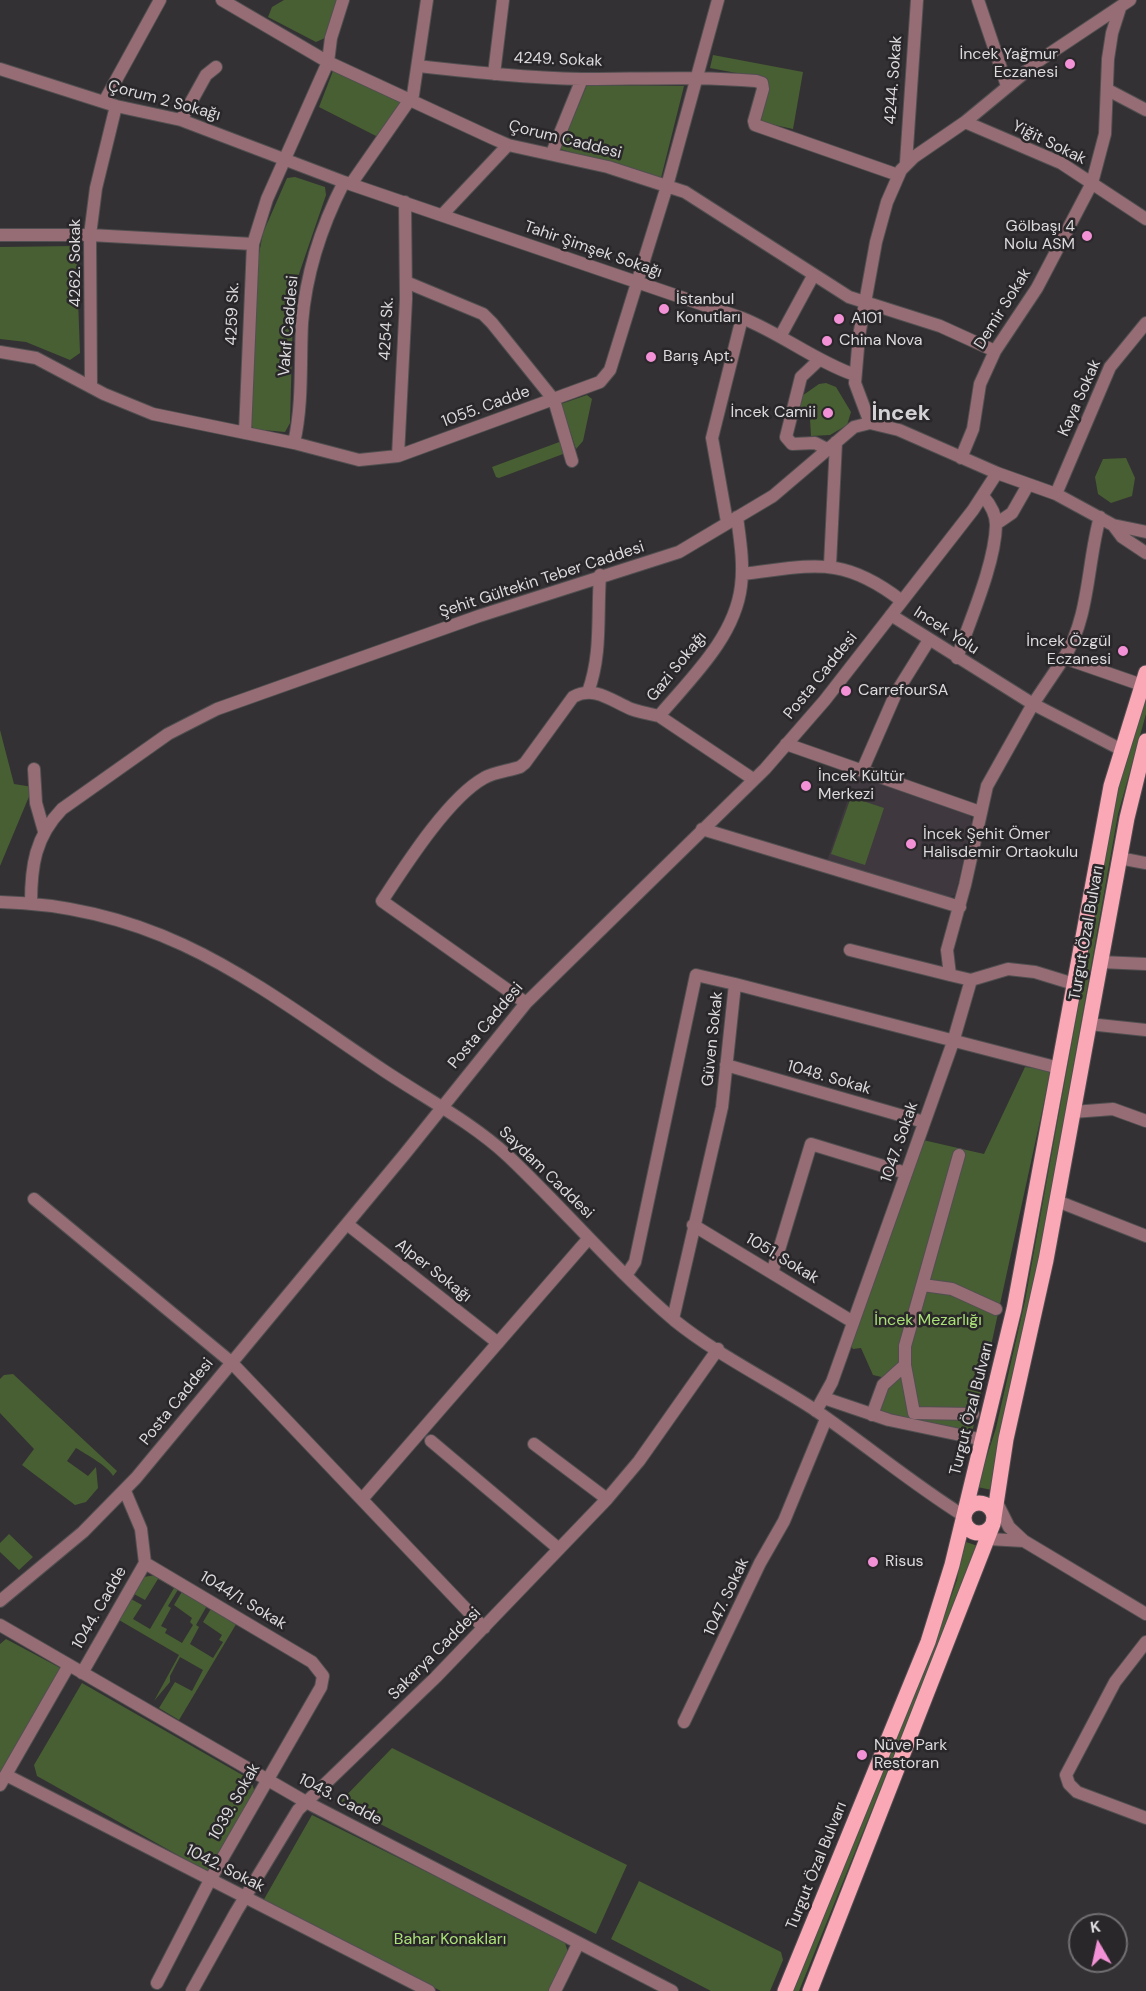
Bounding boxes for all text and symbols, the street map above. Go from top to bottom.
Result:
street label: 4244. Sokak [881,35,907,125]
place label: İncek Yağmur Eczanesi [959,45,1058,83]
street label: 4249. Sokak [513,49,603,71]
marker: İncek Yağmur Eczanesi [1063,57,1077,71]
street label: Çorum 2 Sokağı [105,77,223,125]
street label: Çorum Caddesi [507,117,623,163]
street label: Yiğit Sokak [1009,117,1089,169]
street label: Tahir Şimşek Sokağı [522,217,664,283]
place label: Gölbaşı 4 Nolu ASM [1004,217,1075,255]
street label: 4262. Sokak [66,219,86,307]
marker: Gölbaşı 4 Nolu ASM [1080,229,1094,243]
street label: Demir Sokak [971,265,1035,353]
street label: Vakıf Caddesi [275,275,303,377]
street label: 4259 Sk. [222,282,244,346]
place label: İstanbul Konutları [676,290,741,328]
street label: 4254 Sk. [376,297,398,361]
marker: İstanbul Konutları [657,302,671,316]
place label: A101 [851,309,882,329]
marker: A101 [832,312,846,326]
place label: China Nova [839,331,923,351]
marker: China Nova [820,334,834,348]
place label: Barış Apt. [663,347,733,367]
marker: Barış Apt. [644,350,658,364]
street label: Kaya Sokak [1054,356,1106,440]
street label: 1055. Cadde [439,382,533,432]
district label: İncek [872,401,930,427]
place label: İncek Camii [730,403,816,423]
marker: İncek Camii [821,406,835,420]
street label: Şehit Gültekin Teber Caddesi [437,538,647,622]
street label: Incek Yolu [910,603,982,659]
street label: Gazi Sokağı [643,628,711,706]
street label: Posta Caddesi [780,629,862,723]
place label: İncek Özgül Eczanesi [1026,632,1111,670]
marker: İncek Özgül Eczanesi [1116,644,1130,658]
place label: CarrefourSA [858,681,948,701]
marker: CarrefourSA [839,684,853,698]
place label: İncek Kültür Merkezi [818,767,905,805]
marker: İncek Kültür Merkezi [799,779,813,793]
place label: İncek Şehit Ömer Halisdemir Ortaokulu [923,825,1078,863]
marker: İncek Şehit Ömer Halisdemir Ortaokulu [904,837,918,851]
street label: Turgut Özal Bulvarı [1066,864,1108,1002]
street label: Posta Caddesi [444,979,528,1073]
street label: Güven Sokak [698,991,728,1087]
street label: 1048. Sokak [785,1057,873,1099]
street label: 1047. Sokak [877,1099,923,1185]
street label: Saydam Caddesi [495,1123,597,1223]
street label: 1051. Sokak [742,1230,822,1288]
street label: Alper Sokağı [391,1235,475,1307]
park label: İncek Mezarlığı [874,1311,982,1331]
street label: Turgut Özal Bulvarı [946,1340,998,1478]
street label: Posta Caddesi [136,1355,218,1449]
place label: Risus [885,1552,924,1572]
street label: 1047. Sokak [701,1555,753,1639]
marker: Risus [866,1555,880,1569]
street label: 1044. Cadde [69,1563,131,1653]
street label: 1044/1. Sokak [196,1568,290,1634]
street label: Sakarya Caddesi [385,1604,485,1704]
place label: Nüve Park Restoran [874,1736,947,1774]
marker: Nüve Park Restoran [855,1748,869,1762]
street label: 1039. Sokak [205,1760,265,1844]
street label: 1043. Cadde [295,1770,385,1830]
street label: Turgut Özal Bulvarı [783,1799,851,1933]
street label: 1042. Sokak [182,1841,268,1897]
north arrow [1068,1913,1128,1973]
text: K [1089,1916,1102,1938]
park label: Bahar Konakları [394,1930,506,1950]

